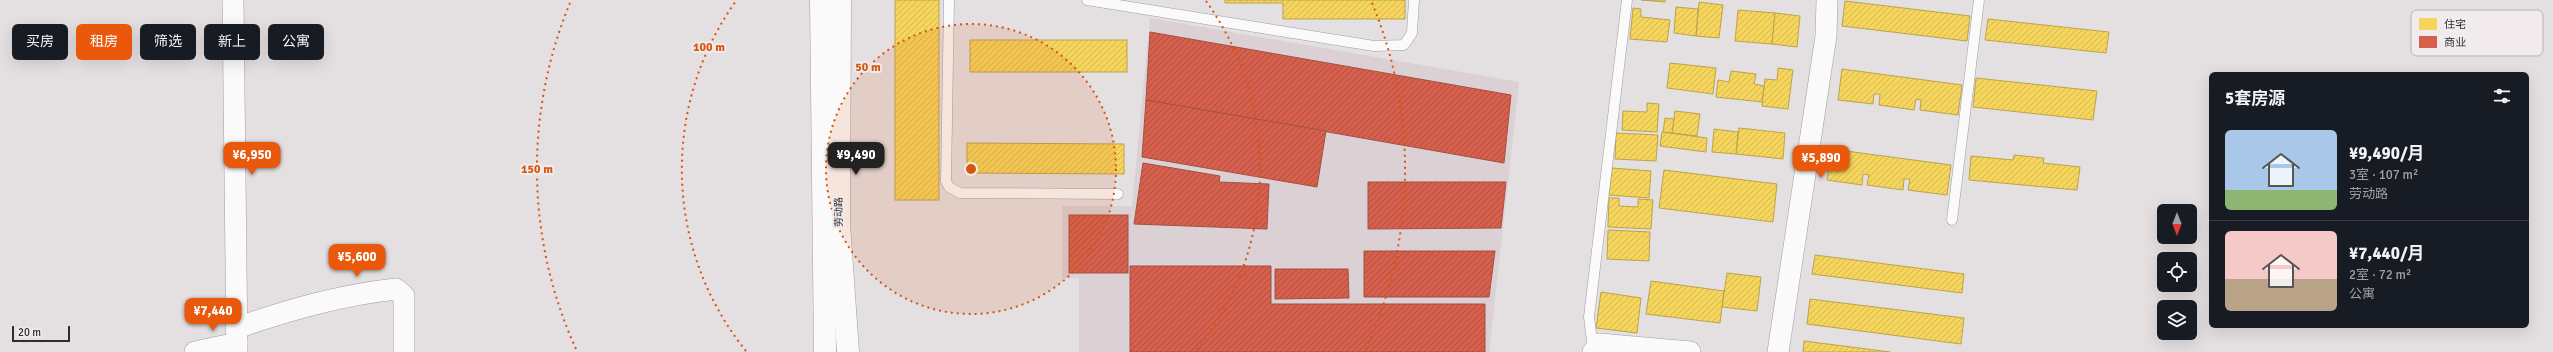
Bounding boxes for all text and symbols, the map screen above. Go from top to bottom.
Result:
legend [2411,10,2543,56]
text: 住宅 [2444,18,2466,31]
chip: 买房 [12,24,68,60]
chip: 租房 [76,24,132,60]
chip: 筛选 [140,24,196,60]
chip: 新上 [204,24,260,60]
chip: 公寓 [268,24,324,60]
text: 商业 [2444,36,2466,49]
text: 100 m [693,40,725,55]
text: 50 m [855,60,881,75]
icon: filters [2491,85,2513,107]
text: 5套房源 [2225,88,2285,109]
pin: ¥6,950 [219,142,285,176]
pin: ¥9,490 [823,142,889,176]
text: ¥9,490/月 [2349,143,2425,164]
pin: ¥5,890 [1788,145,1854,179]
icon: home [2257,146,2305,194]
text: ¥6,950 [233,147,271,163]
text: ¥9,490 [837,147,875,163]
text: ¥5,890 [1802,150,1840,166]
text: 150 m [521,162,553,177]
centre of rings [964,162,978,176]
text: 3室 · 107 m² [2349,167,2418,183]
text: 劳动路 [2349,186,2388,202]
street label: 劳动路 [833,197,845,227]
north arrow [2157,204,2197,244]
map controls [2157,204,2197,340]
text: ¥7,440/月 [2349,243,2425,264]
pin: ¥5,600 [324,244,390,278]
icon: home [2257,247,2305,295]
text: ¥5,600 [338,249,376,265]
button: locate [2157,252,2197,292]
text: 2室 · 72 m² [2349,267,2411,283]
text: 公寓 [2349,286,2375,302]
pin: ¥7,440 [180,298,246,332]
button: layers [2157,300,2197,340]
text: ¥7,440 [194,303,232,319]
scale bar [12,324,70,343]
text: 20 m [18,326,41,339]

